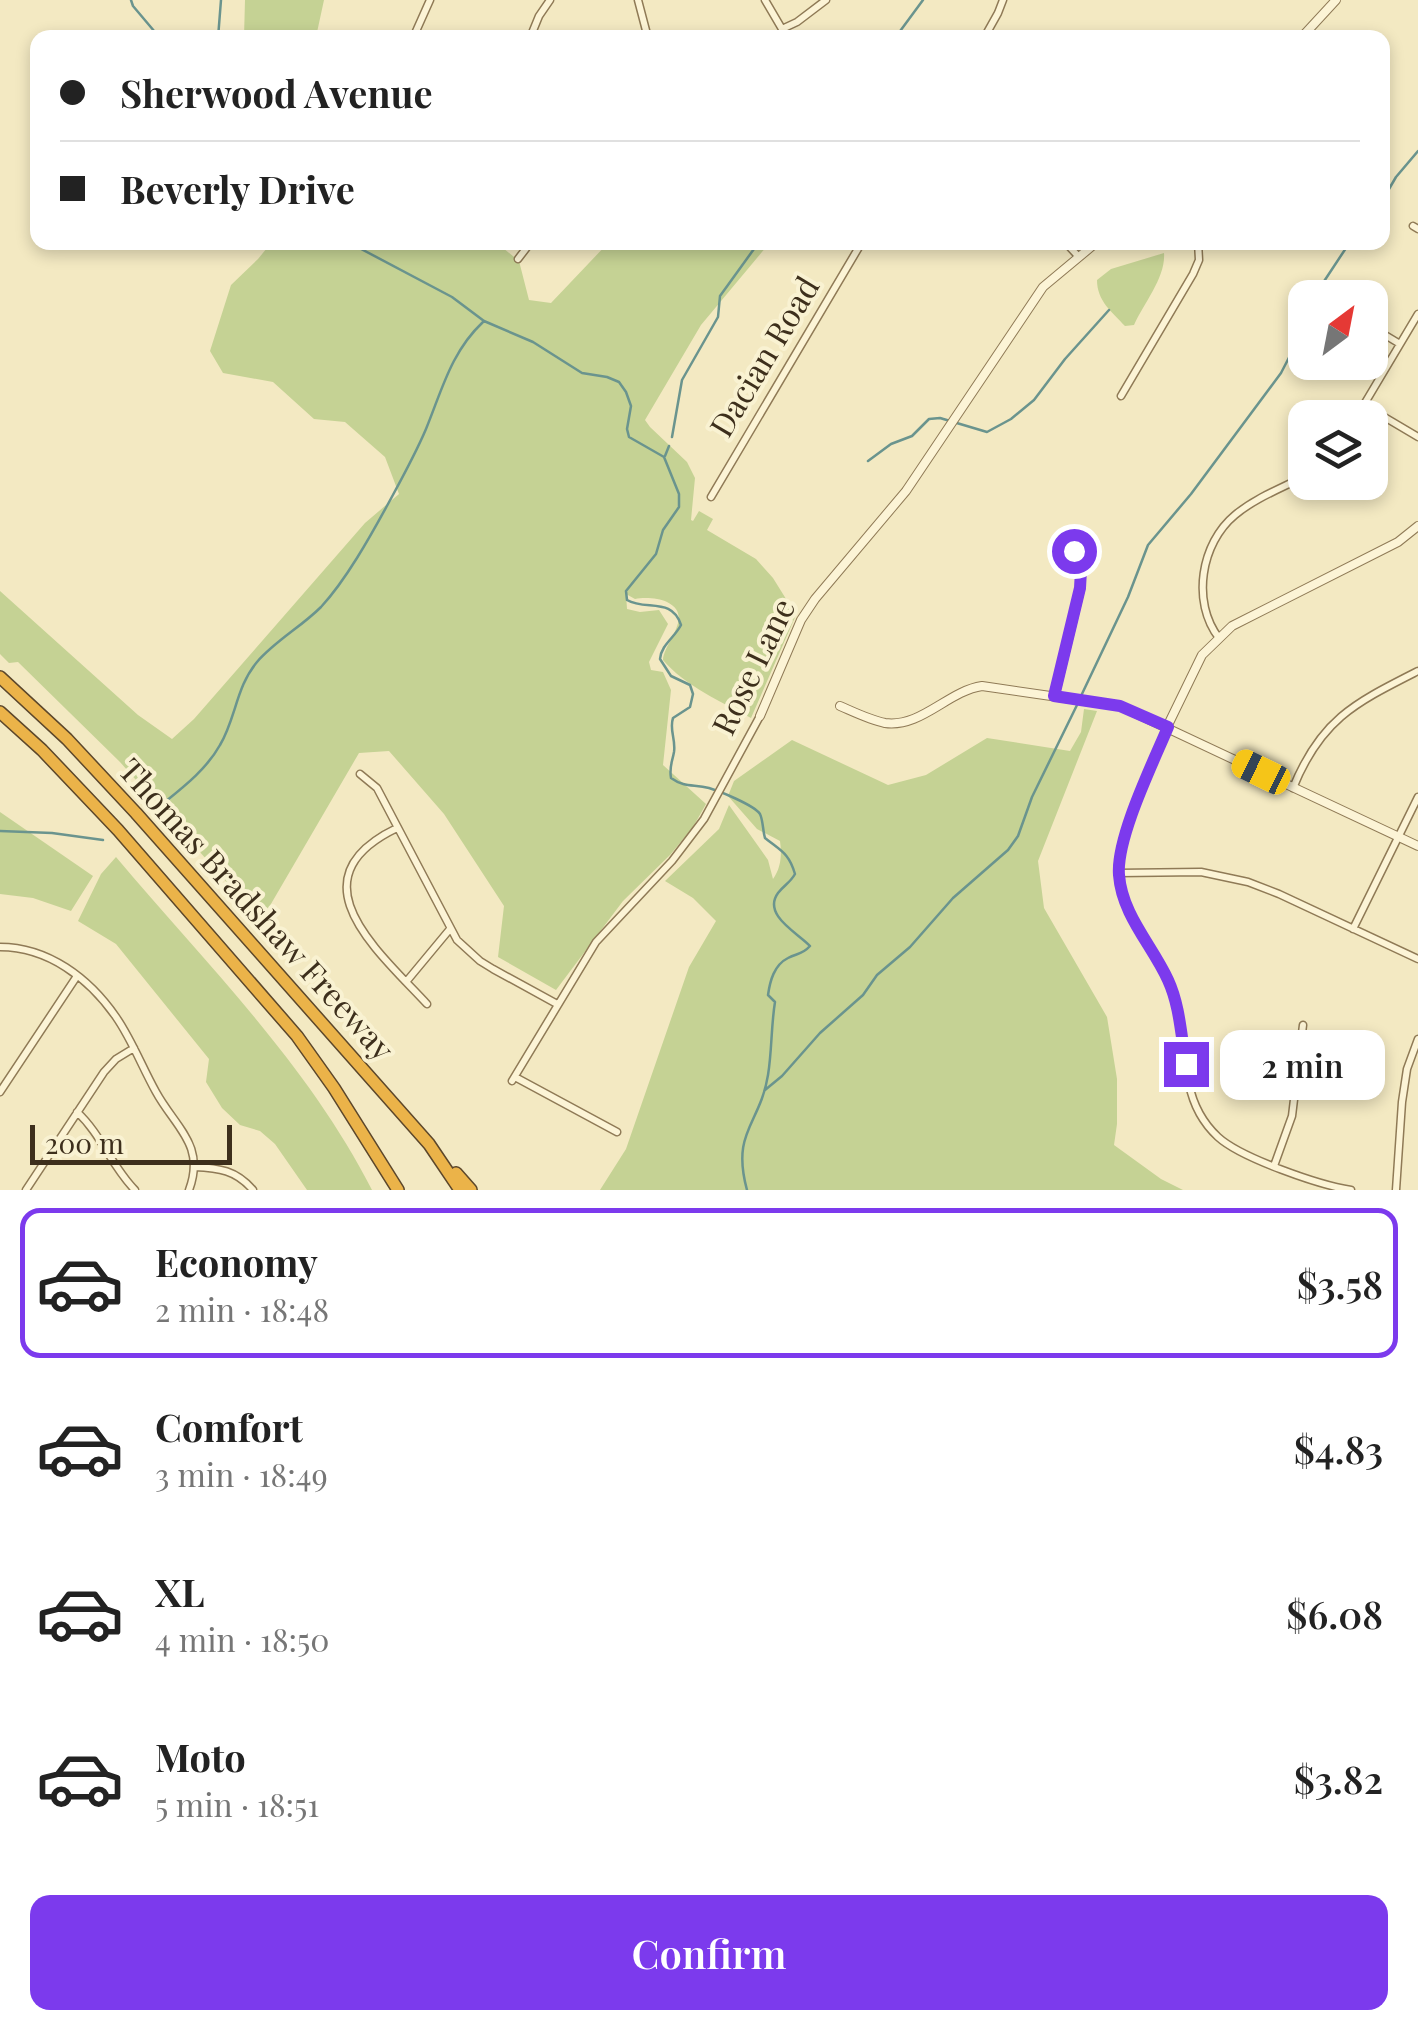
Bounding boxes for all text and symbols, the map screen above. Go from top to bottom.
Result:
text: Sherwood Avenue [120,67,433,118]
text: Beverly Drive [120,163,355,214]
street label: Dacian Road [698,268,828,444]
north arrow [1288,280,1388,380]
map controls [1288,280,1388,500]
button: layers [1288,400,1388,500]
route start [1052,529,1097,574]
street label: Rose Lane [700,591,803,741]
car [1227,745,1295,799]
street label: Thomas Bradshaw Freeway [111,748,405,1068]
callout: 2 min [1221,1029,1386,1099]
route end [1164,1042,1209,1087]
text: 2 min [1262,1043,1343,1086]
scale bar [30,1120,232,1164]
text: 200 m [45,1124,124,1161]
text: Economy [155,1236,318,1287]
icon: car [35,1238,125,1328]
text: $3.58 [1297,1258,1383,1309]
text: 2 min · 18:48 [155,1287,329,1330]
text: Comfort [155,1401,303,1452]
icon: car [35,1403,125,1493]
text: $4.83 [1294,1423,1383,1474]
text: 3 min · 18:49 [155,1452,328,1495]
text: XL [155,1566,204,1617]
icon: car [35,1568,125,1658]
text: $6.08 [1286,1588,1383,1639]
text: 4 min · 18:50 [155,1617,330,1660]
text: Moto [155,1731,246,1782]
icon: car [35,1733,125,1823]
text: $3.82 [1294,1753,1383,1804]
text: 5 min · 18:51 [155,1782,319,1825]
button: Confirm [30,1895,1388,2010]

